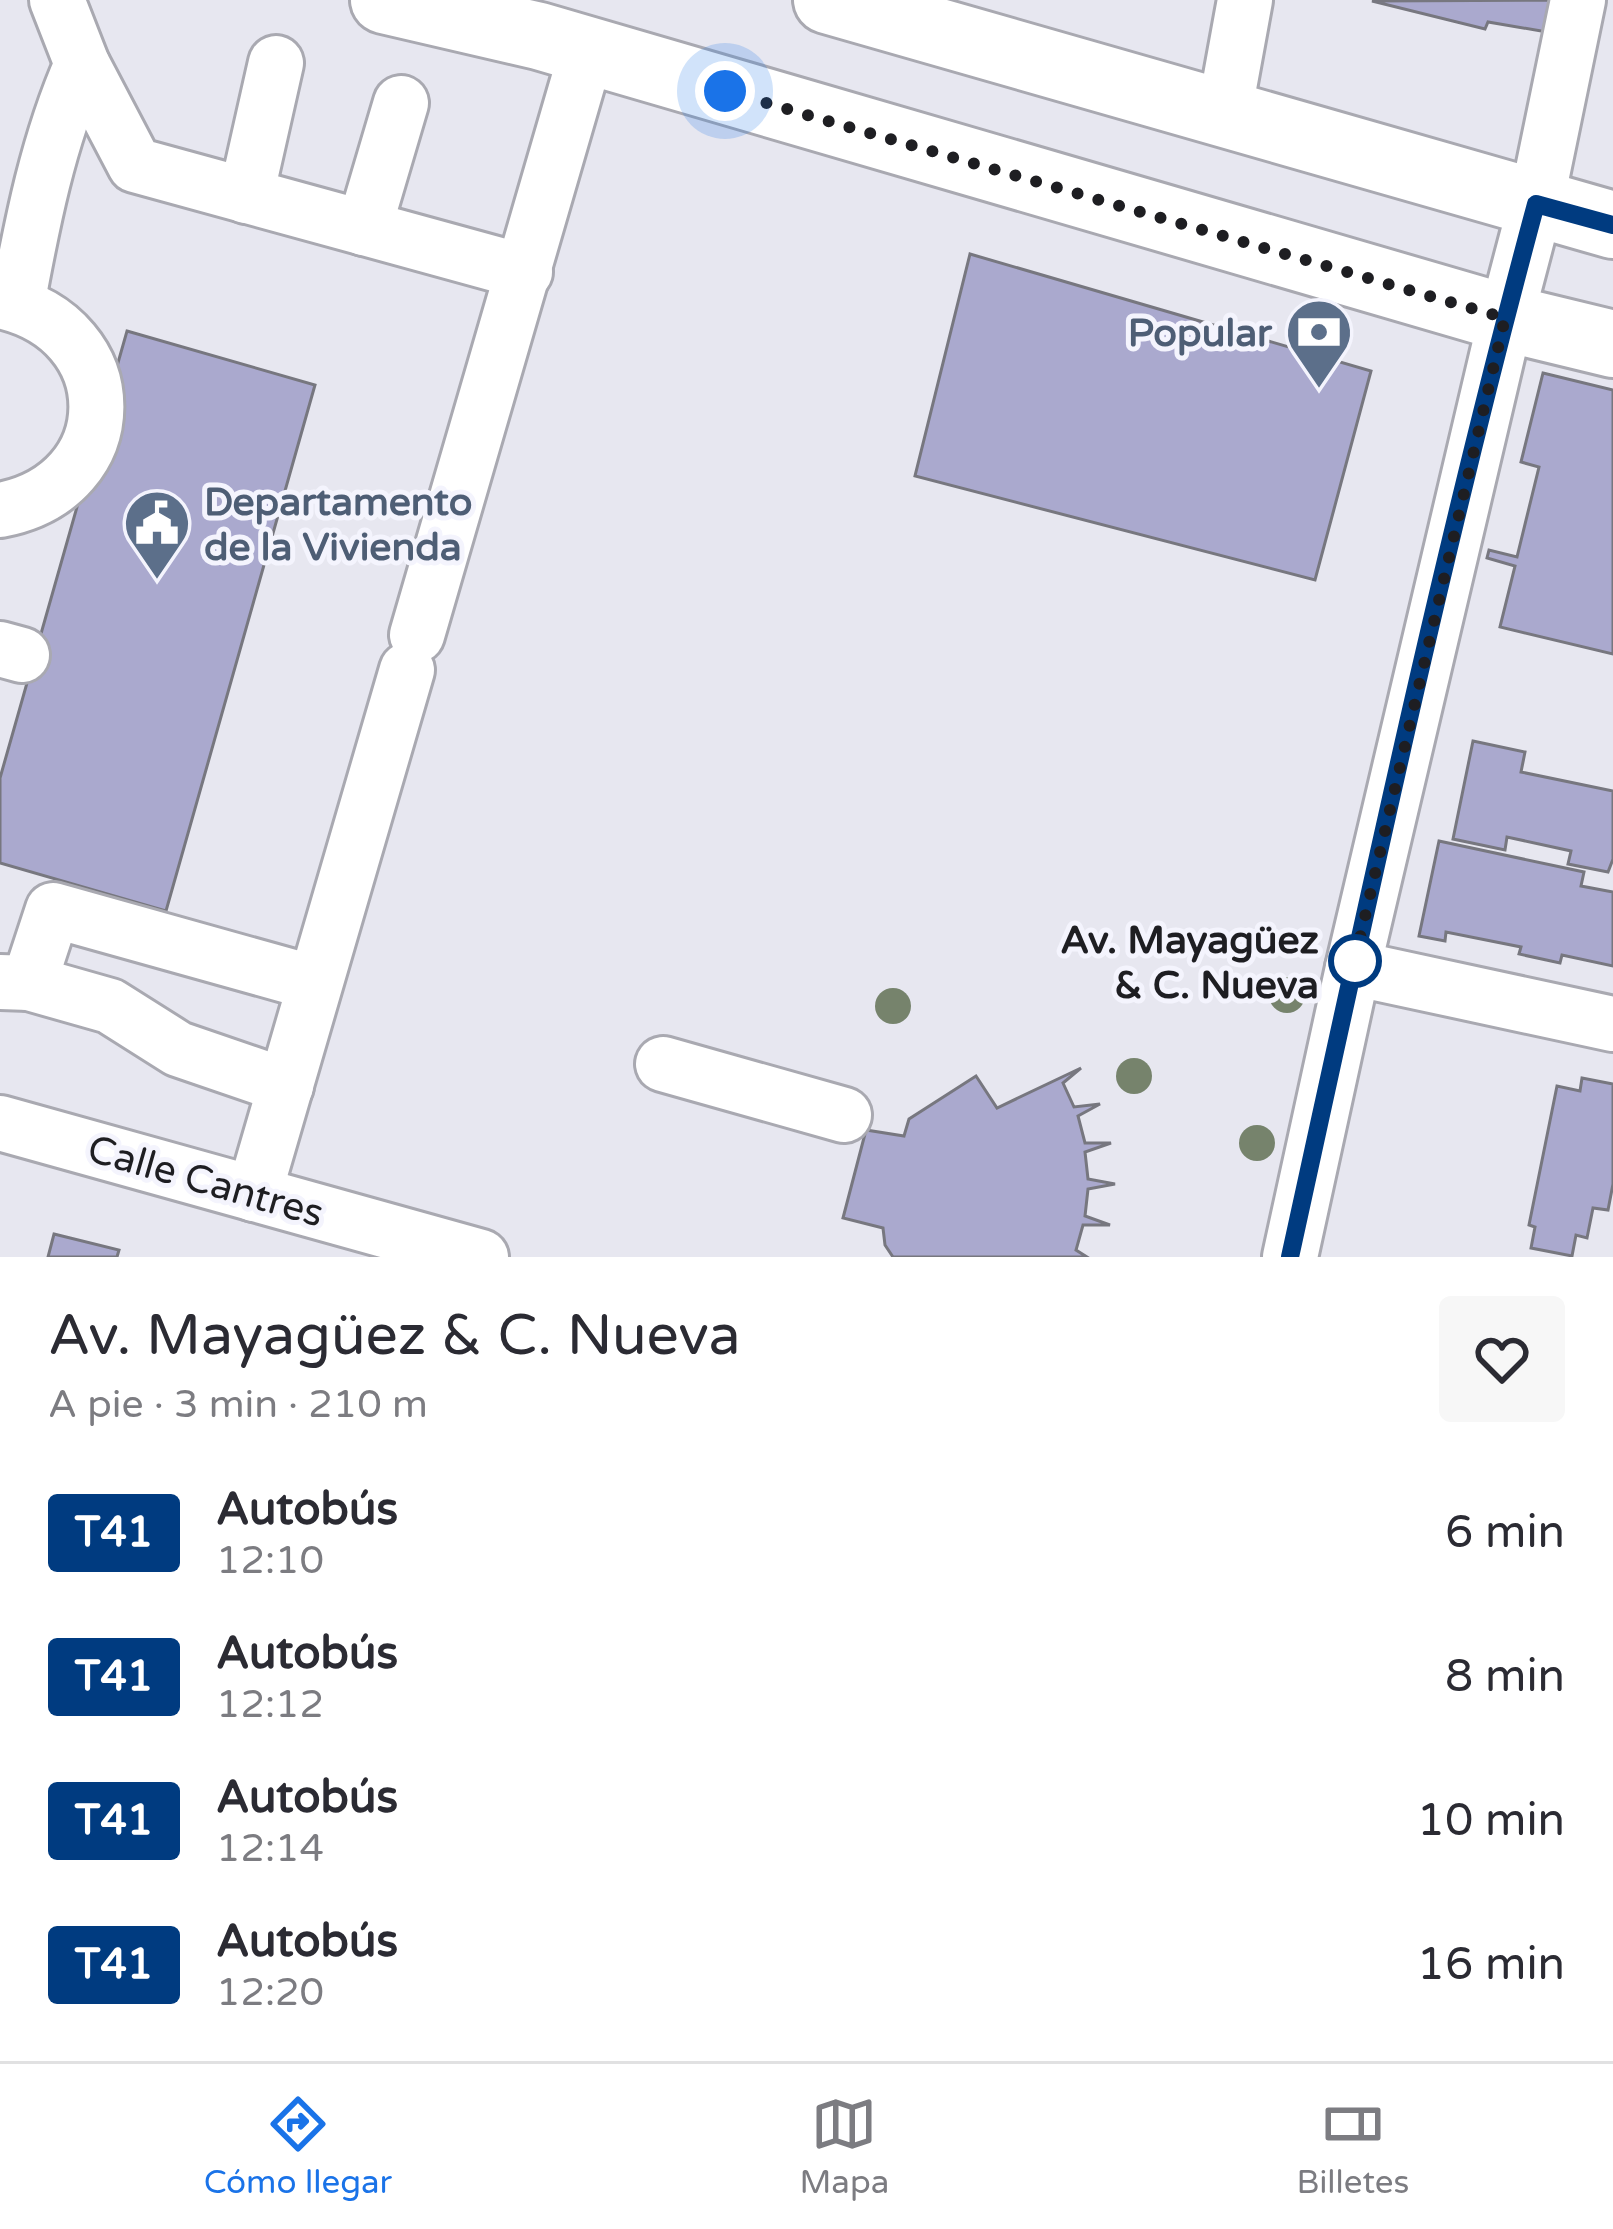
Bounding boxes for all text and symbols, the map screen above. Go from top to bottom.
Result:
your location [695,61,755,121]
bank icon: Popular [1284,297,1354,391]
place label: Popular [1128,310,1273,357]
place label: Departamento de la Vivienda [204,479,472,571]
public building icon: Departamento de la Vivienda [122,488,192,582]
place label: Av. Mayagüez & C. Nueva [1060,917,1319,1009]
marker: Av. Mayagüez & C. Nueva [1330,936,1380,986]
street label: Calle Cantres [82,1125,329,1238]
button: heart [1439,1296,1565,1422]
text: Av. Mayagüez & C. Nueva [48,1302,741,1370]
text: A pie · 3 min · 210 m [48,1381,428,1428]
text: Autobús [216,1483,398,1537]
text: 6 min [1445,1506,1565,1560]
text: T41 [75,1507,153,1558]
text: 12:10 [216,1537,324,1584]
text: Autobús [216,1627,398,1681]
text: 8 min [1445,1650,1565,1704]
text: T41 [75,1651,153,1702]
text: 12:12 [216,1681,324,1728]
text: Autobús [216,1771,398,1825]
text: 10 min [1417,1794,1565,1848]
text: T41 [75,1795,153,1846]
text: 12:14 [216,1825,324,1872]
text: Autobús [216,1915,398,1969]
text: 16 min [1417,1938,1565,1992]
text: T41 [75,1939,153,1990]
text: 12:20 [216,1969,324,2016]
tab: Cómo llegar [204,2091,392,2202]
tab: Mapa [799,2091,889,2202]
tab: Billetes [1297,2091,1409,2202]

